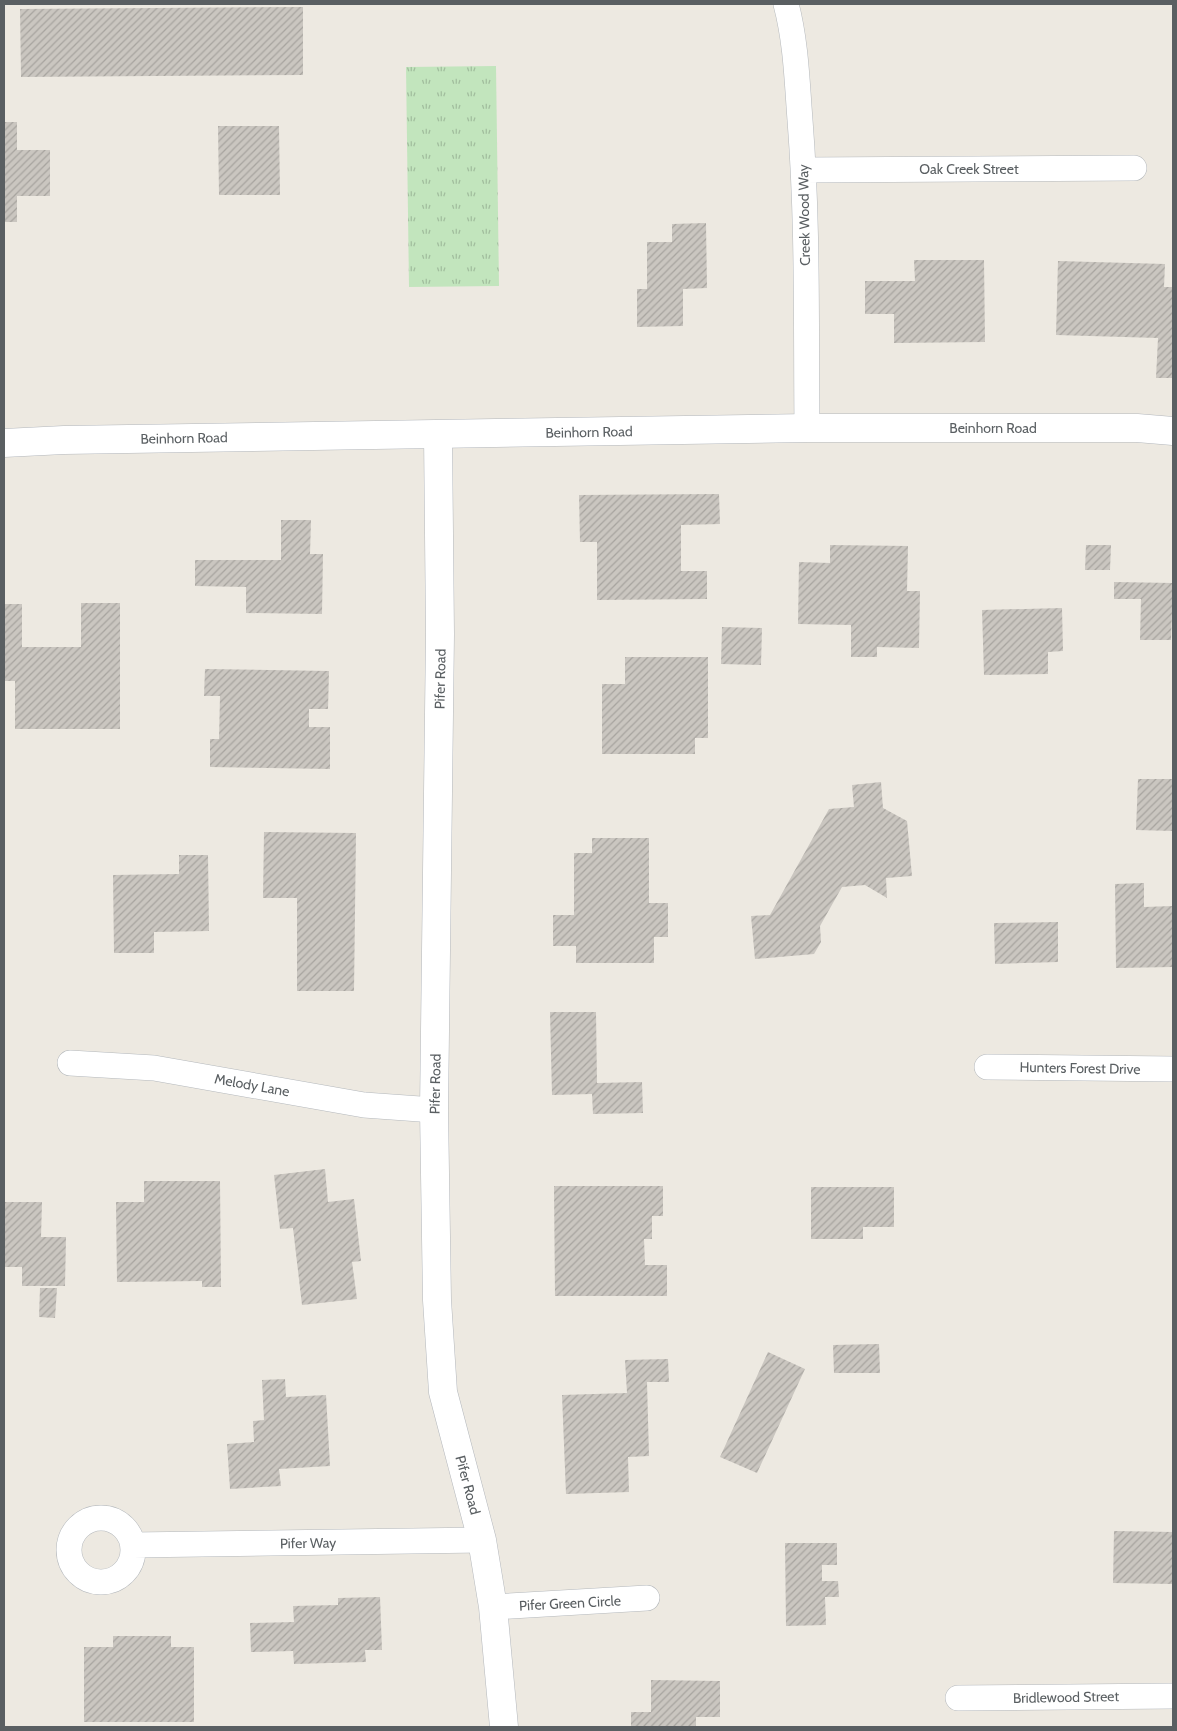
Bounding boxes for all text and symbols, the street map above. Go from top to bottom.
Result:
street label: Oak Creek Street [919,160,1019,178]
street label: Creek Wood Way [794,164,814,266]
street label: Beinhorn Road [949,419,1037,437]
street label: Beinhorn Road [545,422,633,442]
street label: Beinhorn Road [140,428,228,448]
street label: Pifer Road [430,649,450,709]
street label: Pifer Road [425,1054,445,1114]
street label: Hunters Forest Drive [1019,1058,1141,1078]
street label: Melody Lane [213,1070,291,1100]
street label: Pifer Road [451,1453,485,1517]
street label: Pifer Way [280,1534,336,1552]
street label: Pifer Green Circle [519,1591,621,1615]
street label: Bridlewood Street [1013,1687,1120,1707]

